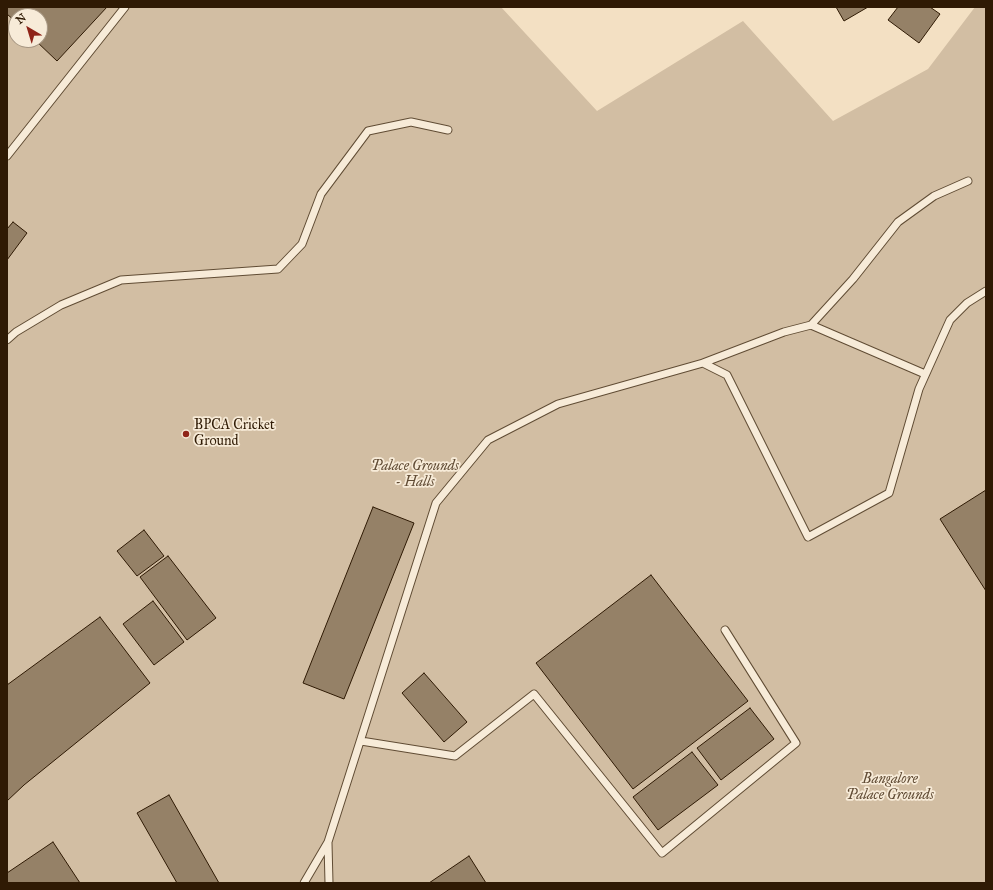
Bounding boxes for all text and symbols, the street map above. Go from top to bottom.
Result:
north arrow [8,8,48,48]
text: N [13,11,29,27]
place label: BPCA Cricket Ground [194,418,275,450]
marker: BPCA Cricket Ground [181,429,191,439]
park label: Palace Grounds - Halls [371,459,459,492]
park label: Bangalore Palace Grounds [846,772,934,804]

